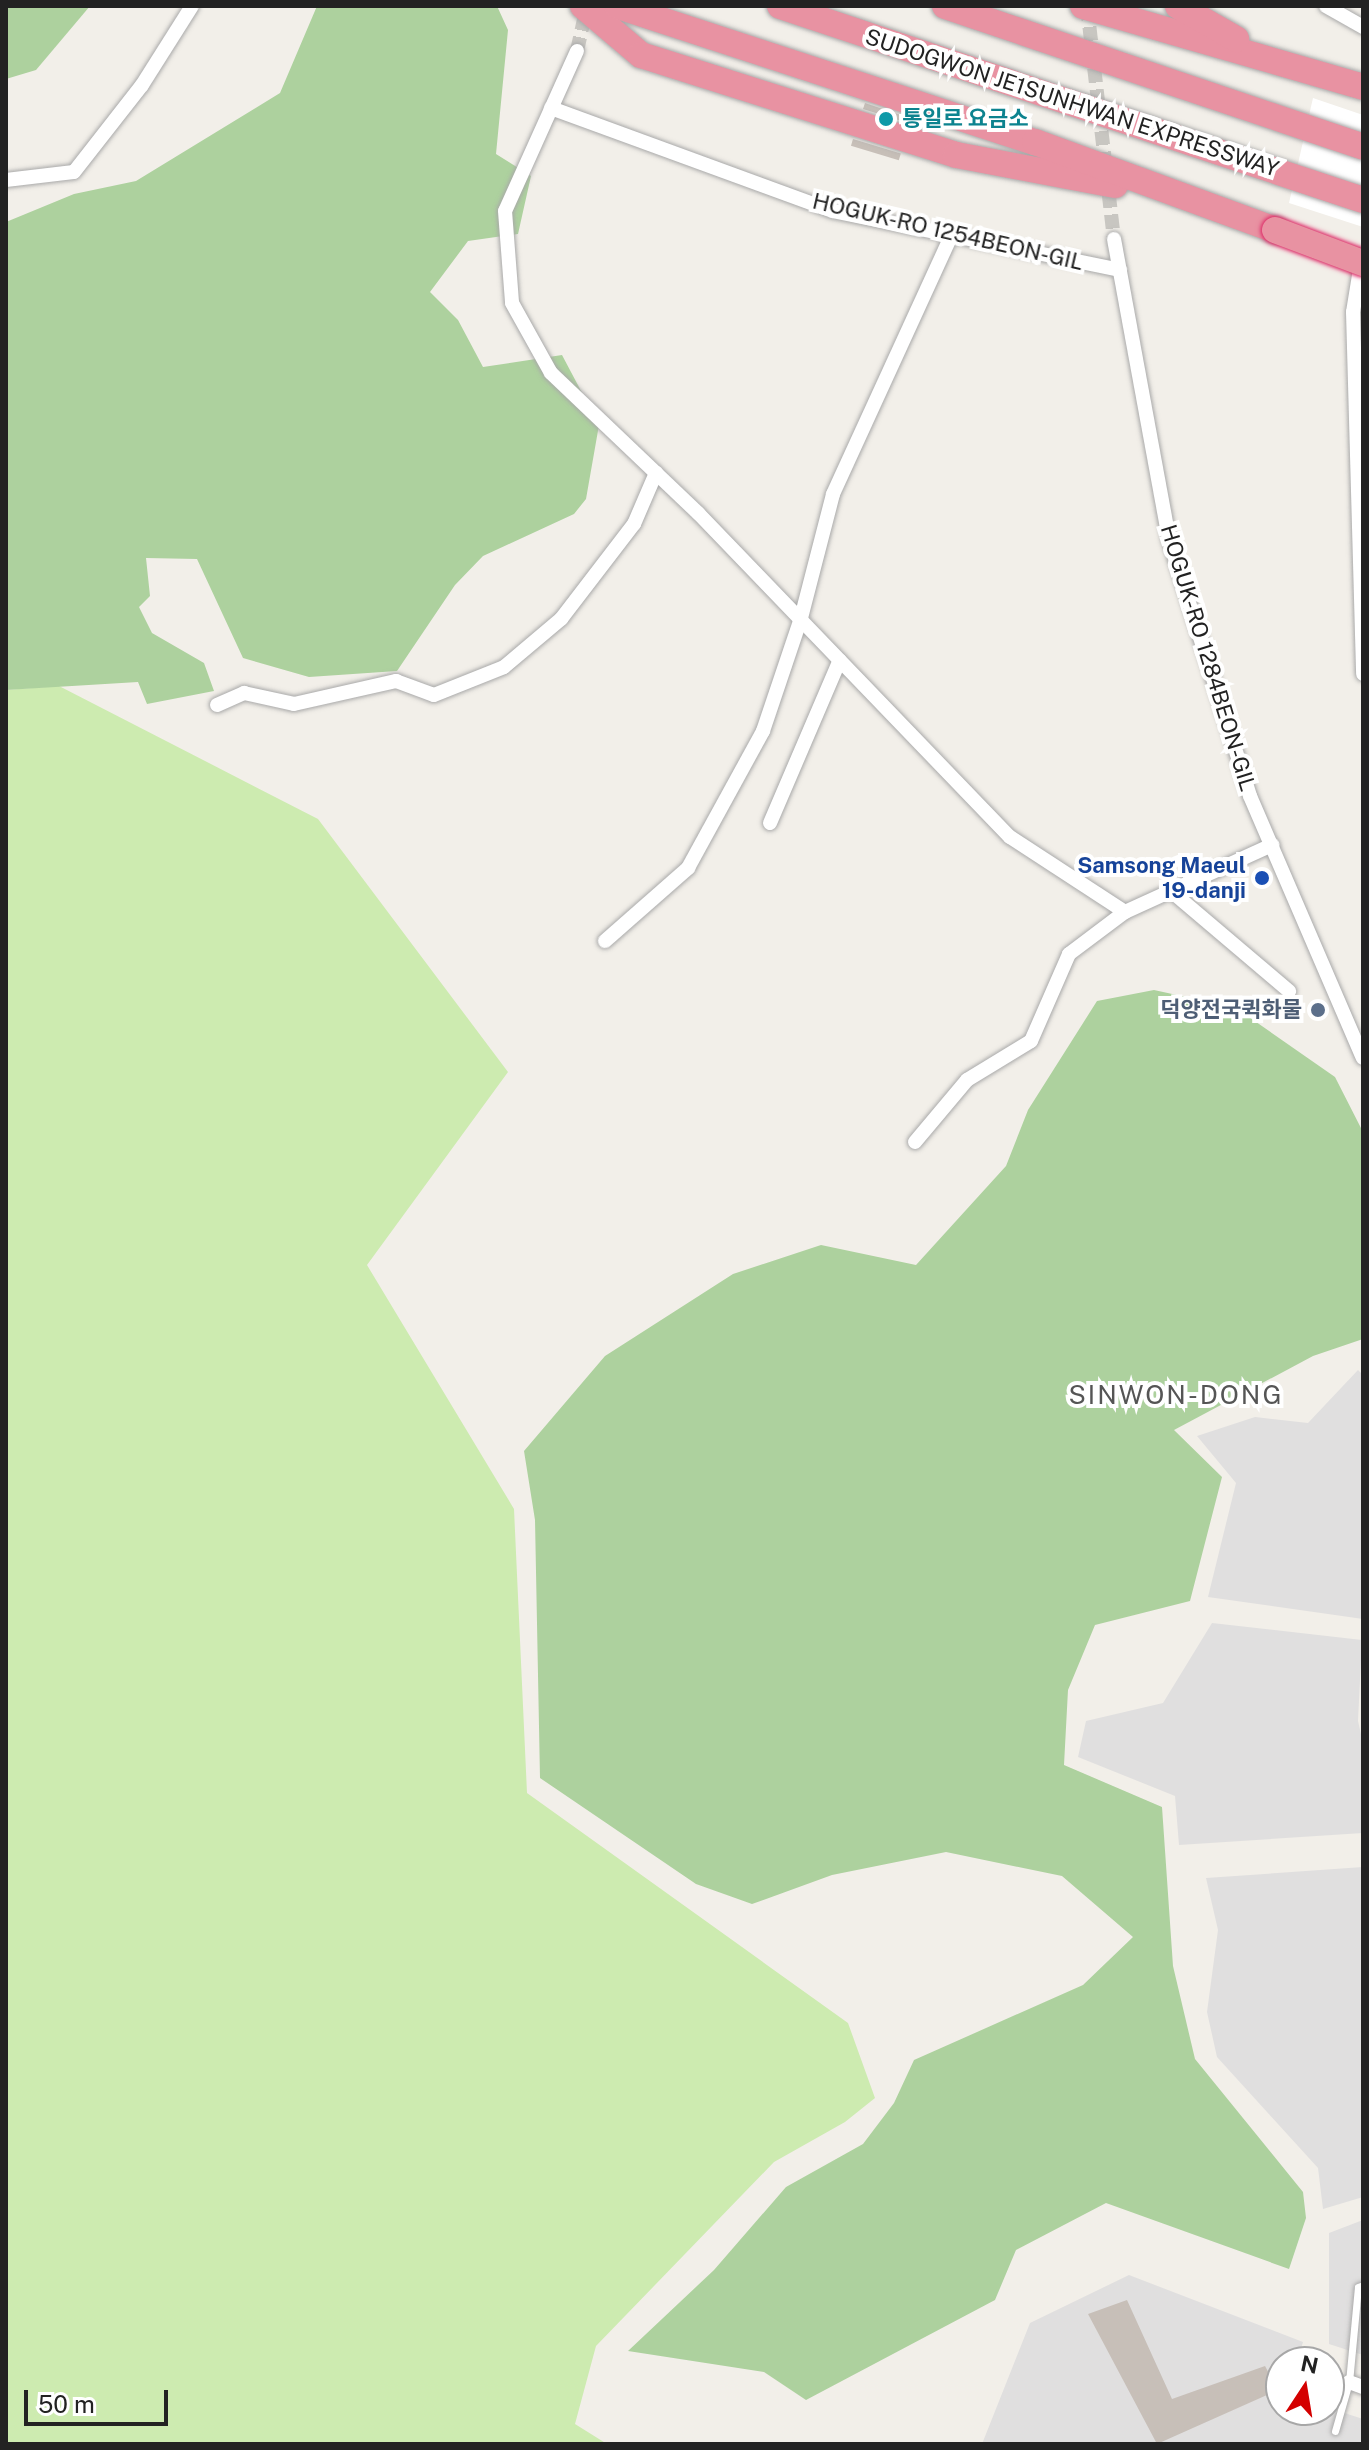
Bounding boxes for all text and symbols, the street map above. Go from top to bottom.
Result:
street label: SUDOGWON JE1SUNHWAN EXPRESSWAY [862,24,1282,182]
place label: 통일로 요금소 [902,106,1028,132]
marker: 통일로 요금소 [877,110,895,128]
street label: HOGUK-RO 1254BEON-GIL [810,188,1086,276]
street label: HOGUK-RO 1284BEON-GIL [1155,522,1261,794]
place label: Samsong Maeul 19-danji [1077,852,1246,904]
marker: Samsong Maeul 19-danji [1253,869,1271,887]
place label: 덕양전국퀵화물 [1160,997,1302,1023]
marker: 덕양전국퀵화물 [1309,1001,1327,1019]
district label: SINWON-DONG [1069,1379,1283,1411]
north arrow [1265,2346,1345,2426]
text: N [1298,2350,1321,2379]
scale bar [28,2374,172,2424]
text: 50 m [38,2390,95,2418]

